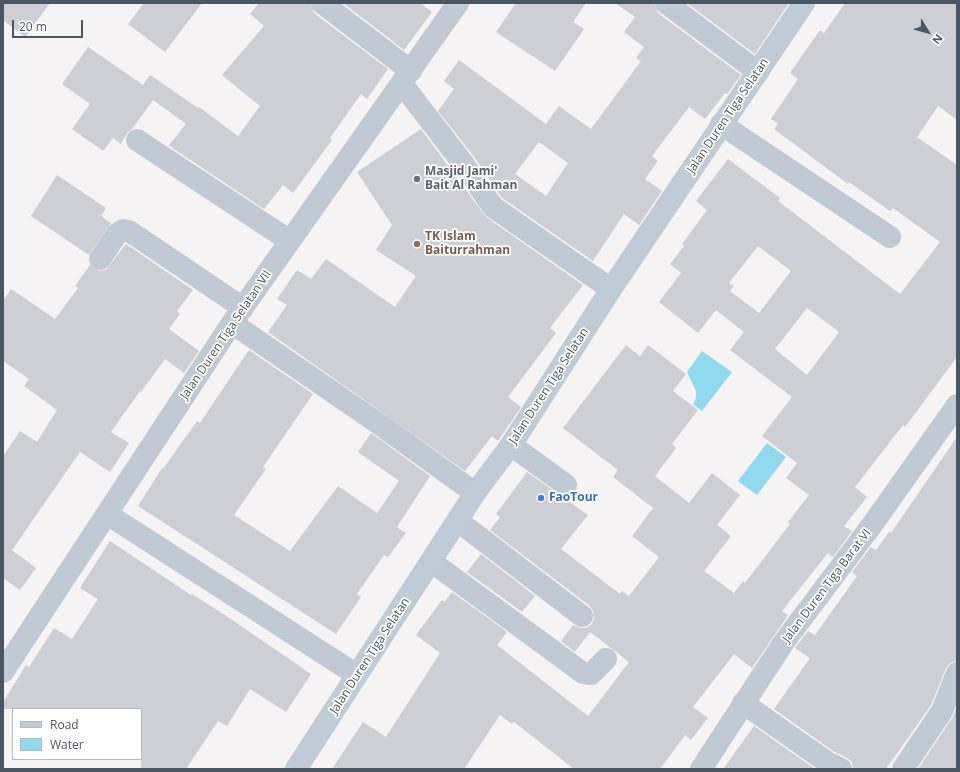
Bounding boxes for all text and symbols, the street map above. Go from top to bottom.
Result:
scale bar [14,12,85,38]
north arrow [908,12,948,52]
text: 20 m [19,18,47,35]
text: N [929,31,947,48]
street label: Jalan Duren Tiga Selatan [684,56,772,176]
place label: Masjid Jami' Bait Al Rahman [425,165,517,193]
marker: Masjid Jami' Bait Al Rahman [412,174,422,184]
place label: TK Islam Baiturrahman [425,230,510,258]
marker: TK Islam Baiturrahman [412,239,422,249]
street label: Jalan Duren Tiga Selatan VII [177,268,275,402]
street label: Jalan Duren Tiga Selatan [506,325,592,447]
place label: FaoTour [549,491,598,505]
marker: FaoTour [536,493,546,503]
street label: Jalan Duren Tiga Barat VI [780,527,874,645]
street label: Jalan Duren Tiga Selatan [327,595,413,717]
legend [12,708,142,760]
text: Road [50,716,79,733]
text: Water [50,736,84,753]

